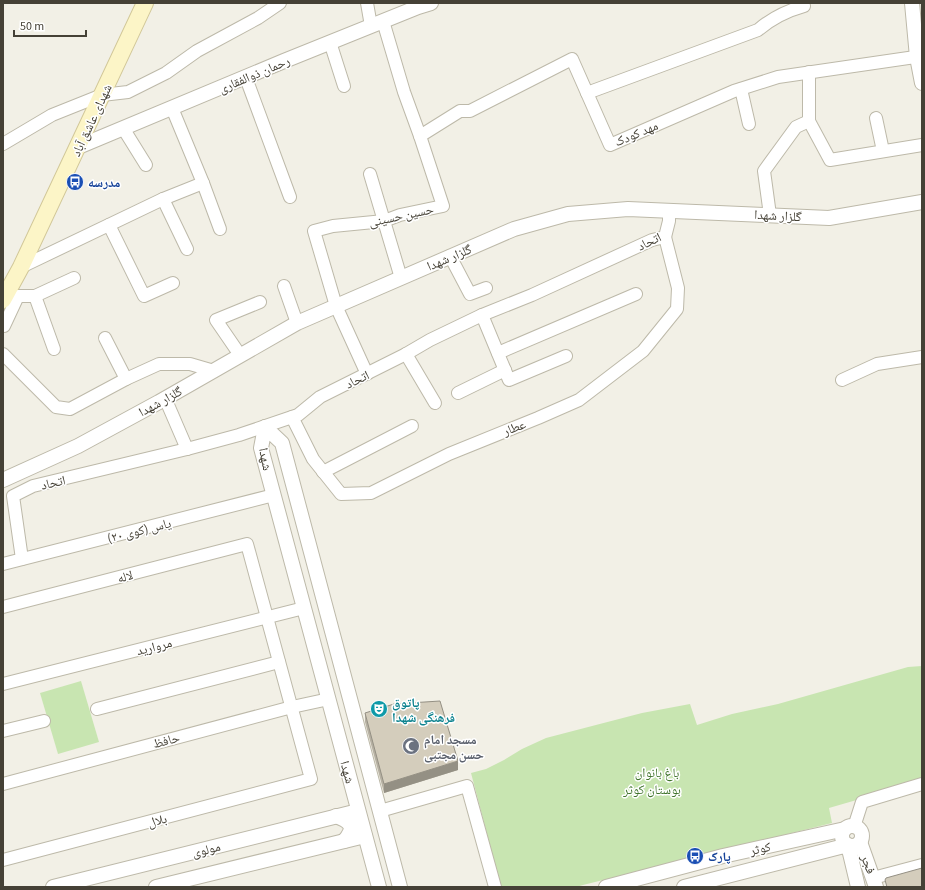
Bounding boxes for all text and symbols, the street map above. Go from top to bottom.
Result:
scale bar [14,12,86,38]
text: 50 m [20,18,44,35]
street label: رحمان ذوالفقاری [216,52,293,98]
street label: شهدای عاشق آباد [67,81,117,160]
street label: مهد کودک [612,117,661,151]
bus stop icon: مدرسه [65,172,85,192]
place label: مدرسه [88,174,121,192]
street label: حسین حسینی [367,200,435,232]
street label: گلزار شهدا [754,206,803,226]
street label: اتحاد [634,228,665,255]
street label: گلزار شهدا [424,240,475,275]
street label: اتحاد [342,366,373,393]
street label: گلزار شهدا [135,382,186,421]
street label: عطار [499,415,529,441]
street label: شهدا [254,446,276,472]
street label: اتحاد [39,471,67,495]
street label: یاس (کوی ۲۰) [105,514,173,548]
street label: لاله [116,566,135,588]
street label: مروارید [135,634,174,660]
place label: پاتوق فرهنگی شهدا [392,694,455,727]
theatre icon: پاتوق فرهنگی شهدا [369,699,389,719]
street label: حافظ [151,729,182,753]
place label: مسجد امام حسن مجتبی [424,731,484,764]
mosque icon: مسجد امام حسن مجتبی [401,736,421,756]
street label: شهدا [335,759,359,786]
park label: باغ بانوان [635,764,679,782]
park label: بوستان کوثر [622,781,681,799]
street label: بلال [146,810,169,832]
street label: مولوی [190,838,223,862]
street label: کوثر [747,838,773,860]
bus stop icon: پارک [685,846,705,866]
place label: پارک [708,848,731,866]
street label: فجر [856,851,880,876]

